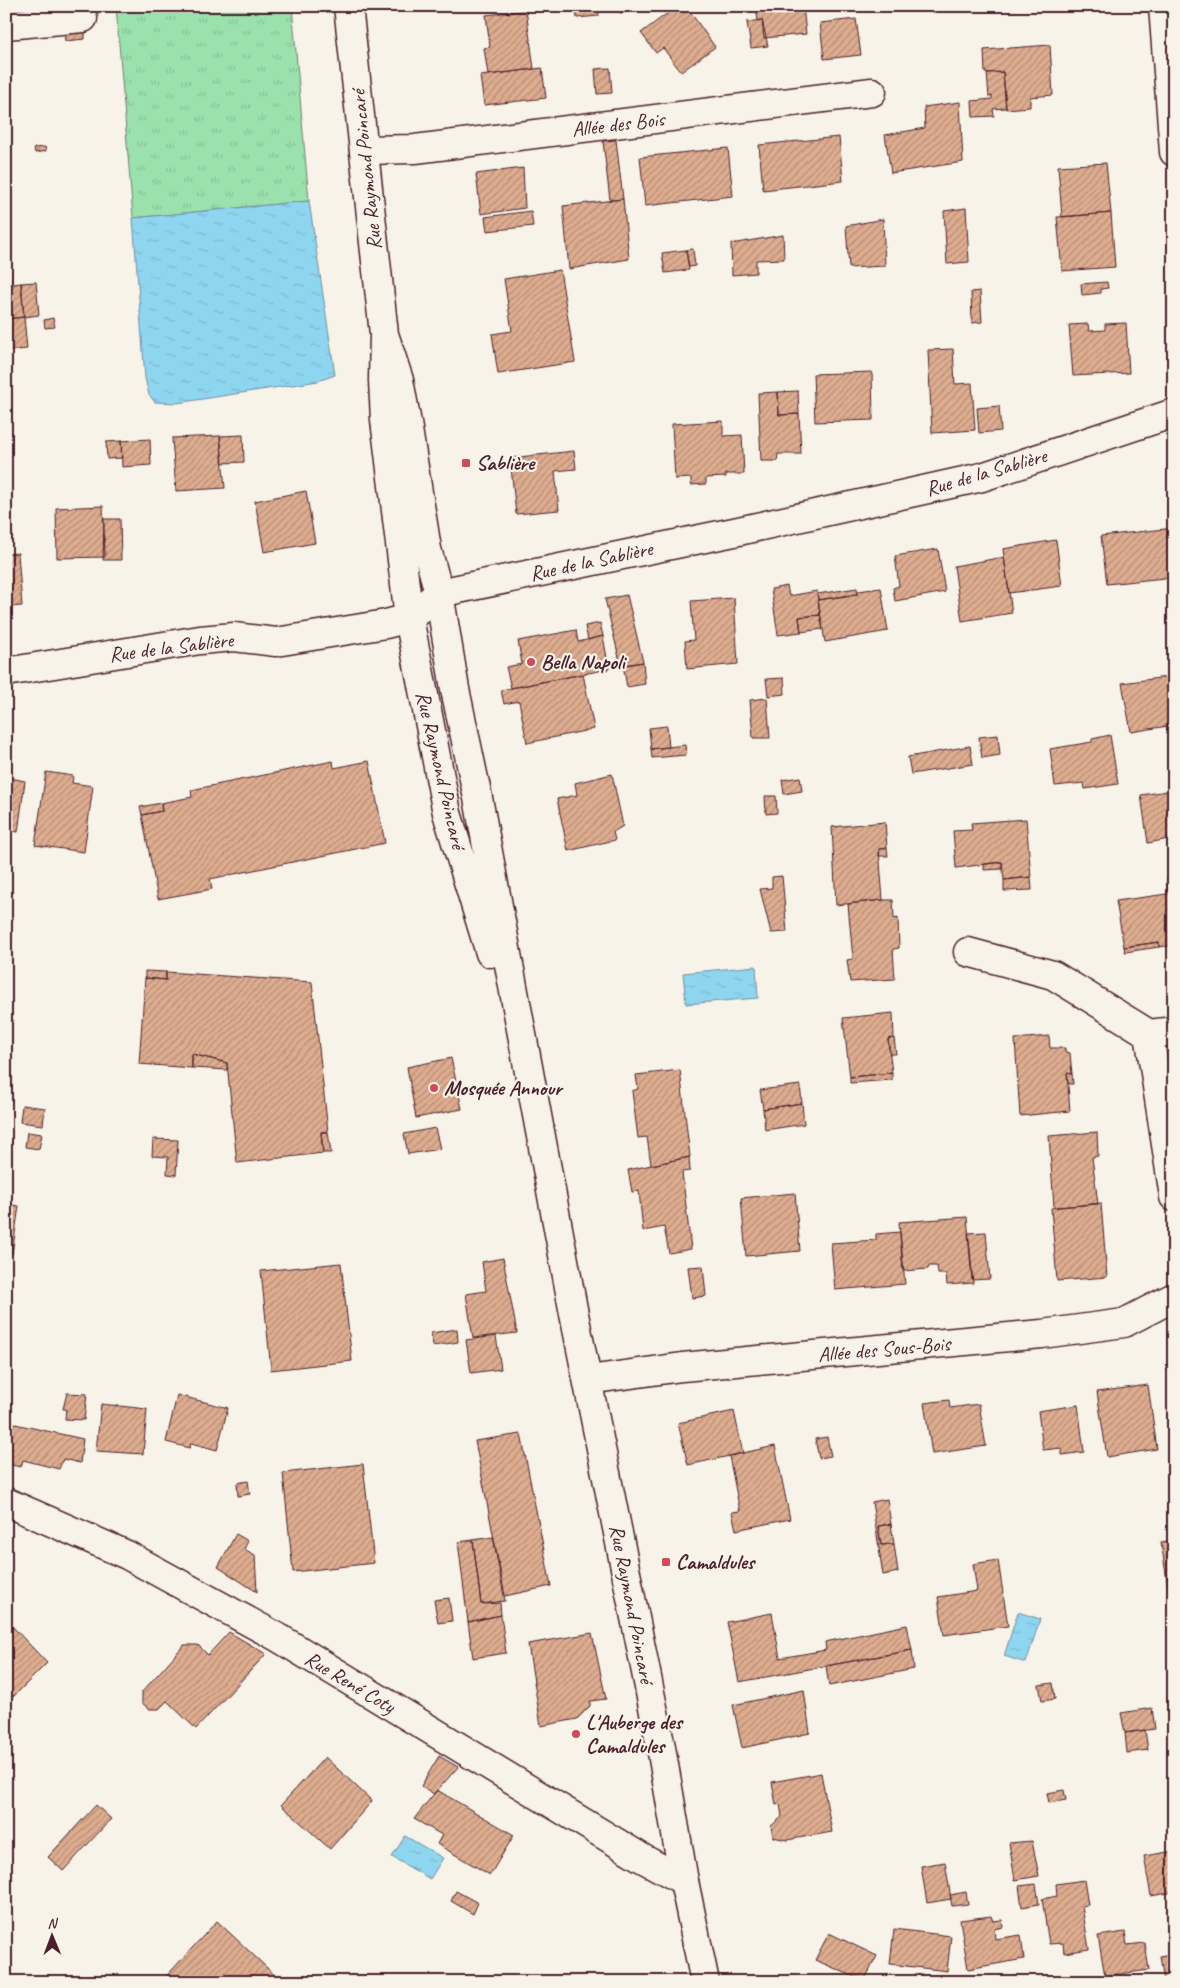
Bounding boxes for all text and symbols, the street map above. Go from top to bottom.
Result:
street label: Rue Raymond Poincaré [344,85,387,251]
street label: Allée des Bois [570,105,668,143]
street label: Rue de la Sablière [922,442,1052,502]
place label: Sablière [476,450,536,476]
marker: Sablière [460,457,472,469]
street label: Rue de la Sablière [527,535,657,587]
street label: Rue de la Sablière [108,626,237,668]
place label: Bella Napoli [541,649,628,675]
marker: Bella Napoli [525,656,537,668]
street label: Rue Raymond Poincaré [410,689,472,854]
place label: Mosquée Annour [444,1075,564,1101]
marker: Mosquée Annour [428,1082,440,1094]
street label: Allée des Sous-Bois [817,1330,953,1368]
street label: Rue Raymond Poincaré [604,1523,661,1689]
place label: Camaldules [676,1549,757,1575]
marker: Camaldules [660,1556,672,1568]
street label: Rue René Coty [300,1645,401,1720]
place label: L'Auberge des Camaldules [586,1709,685,1759]
marker: L'Auberge des Camaldules [570,1728,582,1740]
north arrow [28,1910,78,1960]
text: N [47,1915,59,1932]

